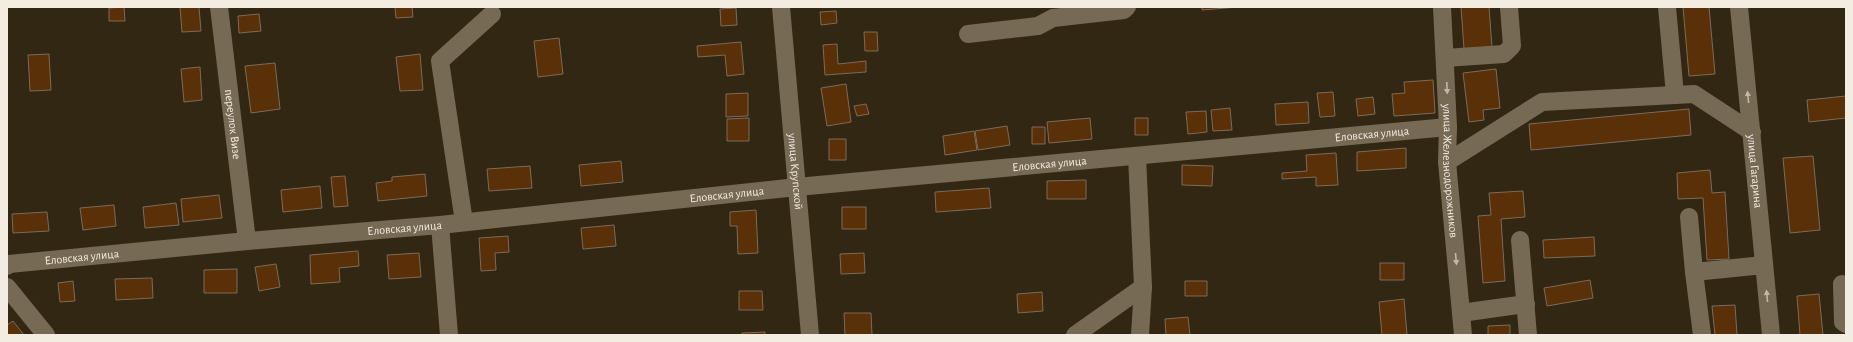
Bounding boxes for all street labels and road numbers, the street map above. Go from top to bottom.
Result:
street label: переулок Визе [223,88,243,160]
street label: улица Железнодорожников [1440,102,1460,239]
street label: Еловская улица [1334,125,1410,143]
street label: улица Крупской [785,132,805,210]
street label: улица Гагарина [1744,133,1765,209]
street label: Еловская улица [1012,154,1088,173]
street label: Еловская улица [689,184,765,204]
street label: Еловская улица [367,219,443,237]
street label: Еловская улица [44,247,120,267]

